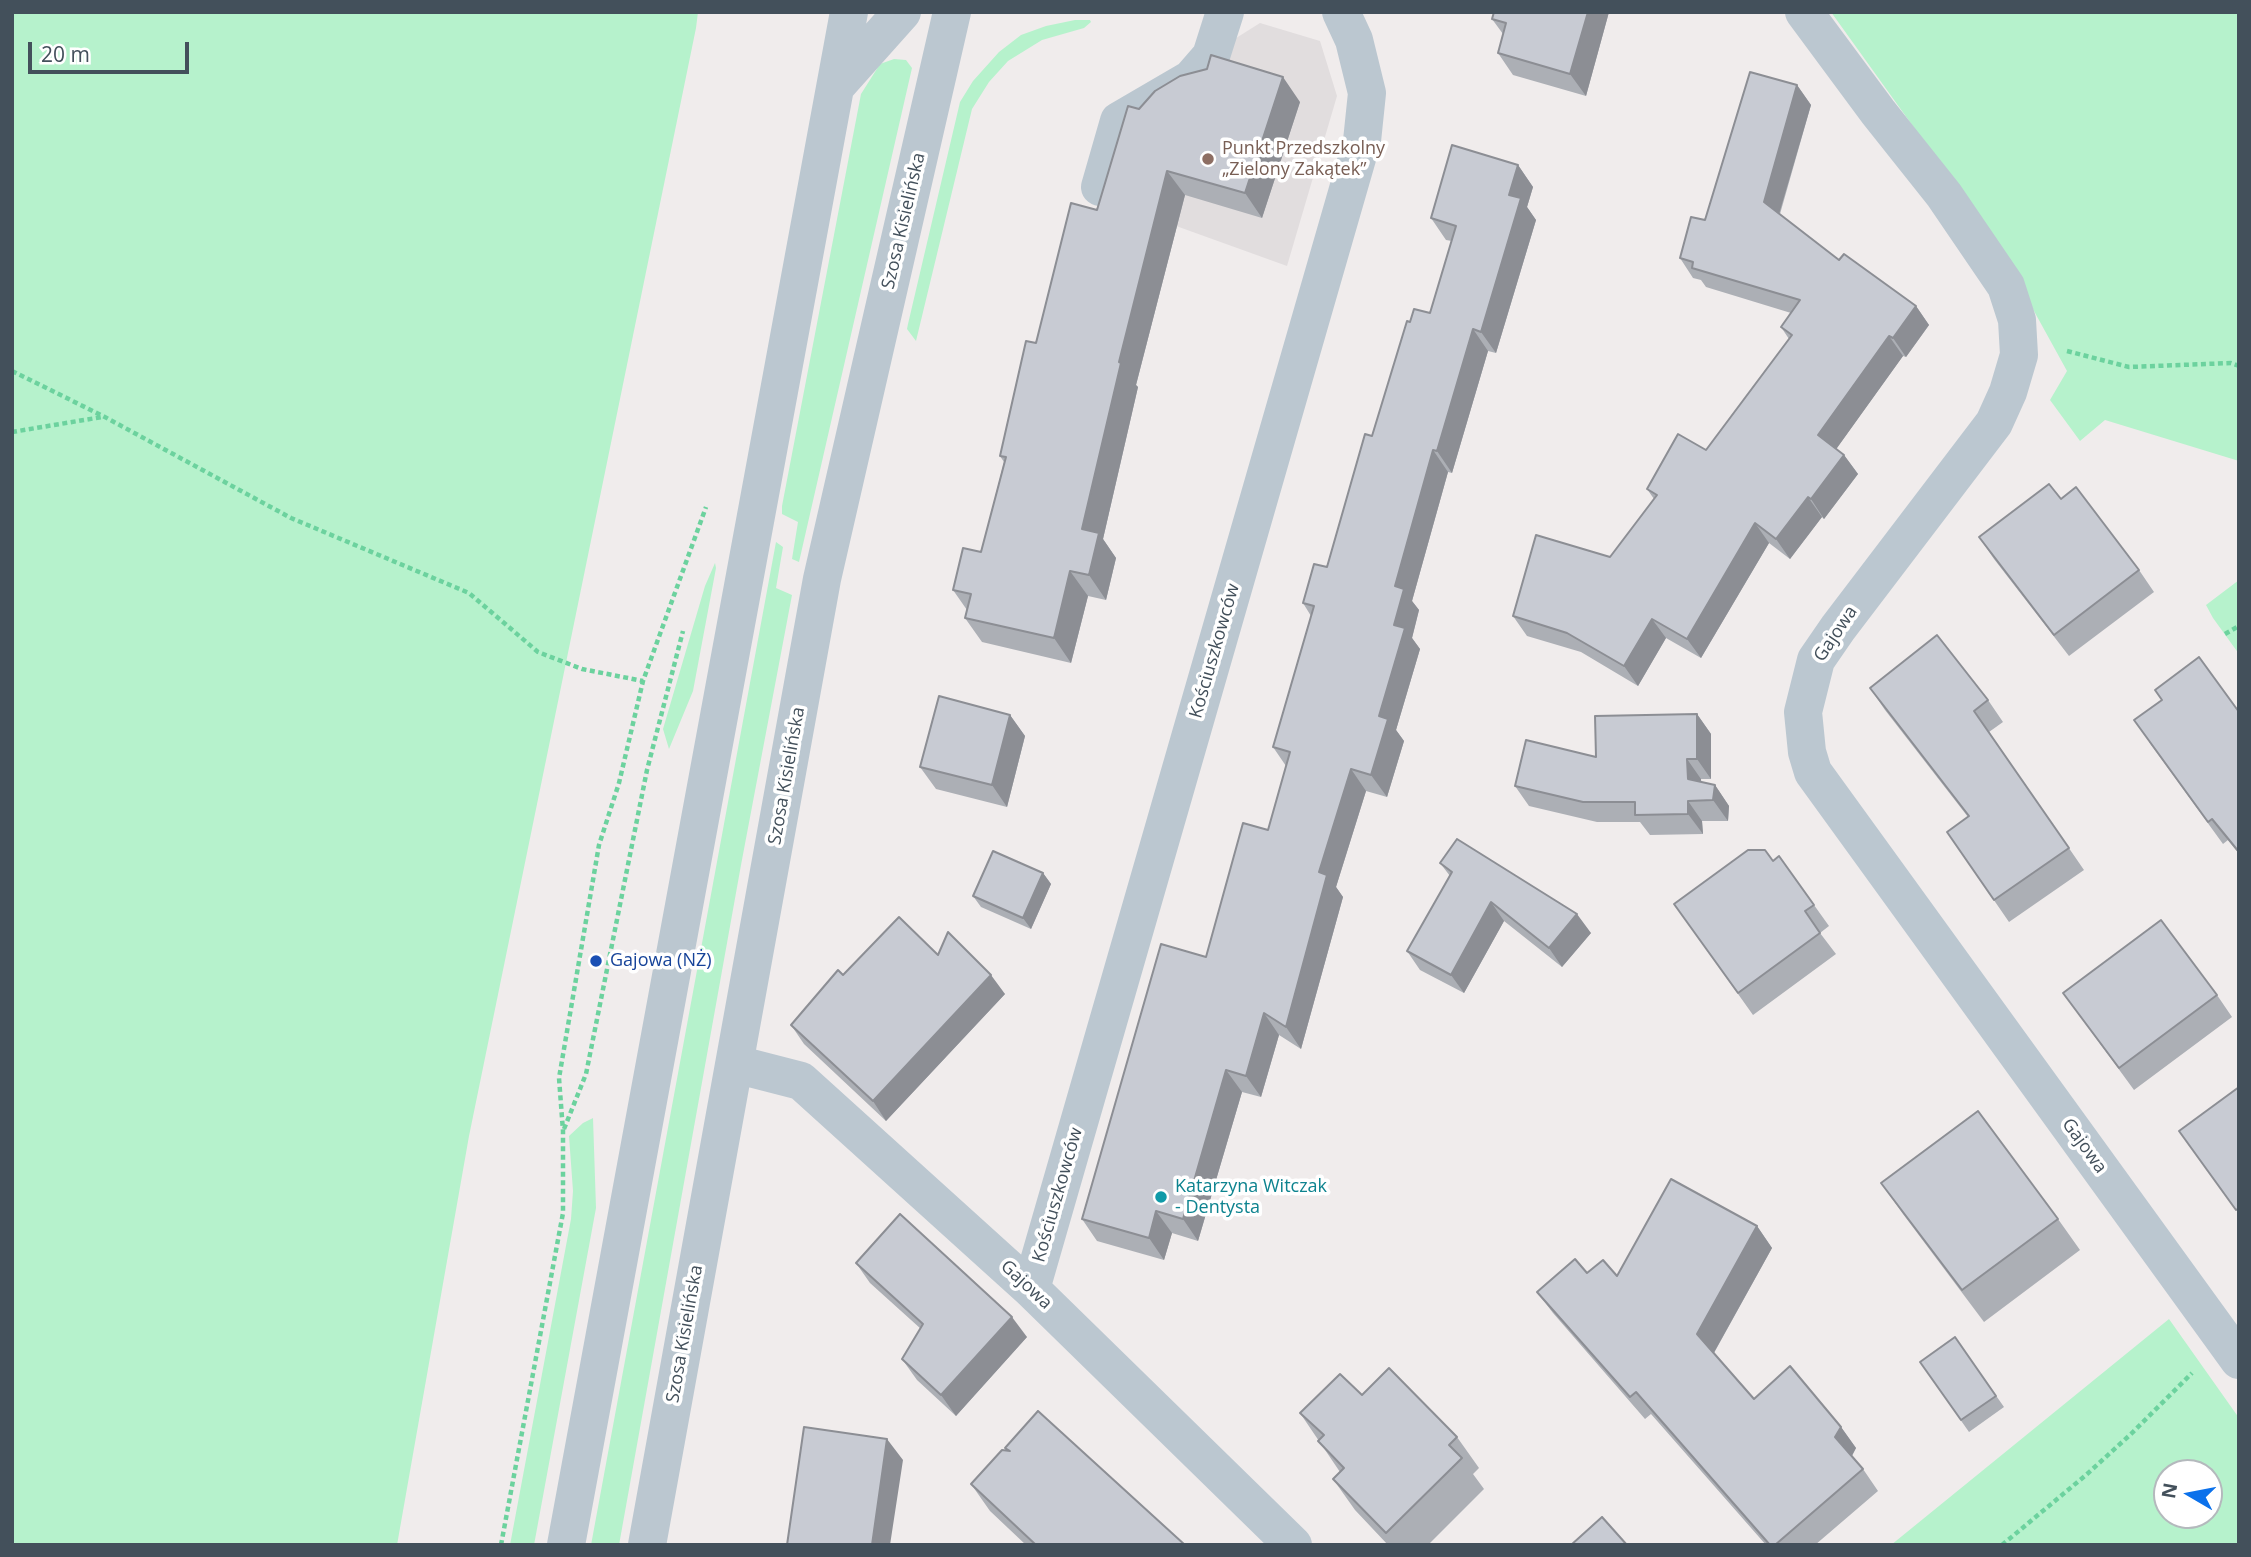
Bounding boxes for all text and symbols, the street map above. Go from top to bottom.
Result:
scale bar [32,28,192,72]
text: 20 m [41,40,90,68]
place label: Punkt Przedszkolny „Zielony Zakątek” [1222,138,1385,180]
street label: Szosa Kisielińska [878,151,930,291]
marker: Punkt Przedszkolny „Zielony Zakątek” [1200,151,1216,167]
street label: Kościuszkowców [1185,581,1245,721]
street label: Gajowa [1810,602,1862,666]
street label: Szosa Kisielińska [764,706,810,846]
place label: Gajowa (NŻ) [610,950,712,972]
marker: Gajowa (NŻ) [588,953,604,969]
street label: Gajowa [2057,1114,2111,1178]
street label: Kościuszkowców [1028,1125,1088,1265]
place label: Katarzyna Witczak - Dentysta [1175,1176,1327,1218]
marker: Katarzyna Witczak - Dentysta [1153,1189,1169,1205]
street label: Gajowa [996,1256,1056,1314]
street label: Szosa Kisielińska [662,1264,708,1404]
north arrow [2153,1459,2223,1529]
text: N [2155,1481,2183,1501]

